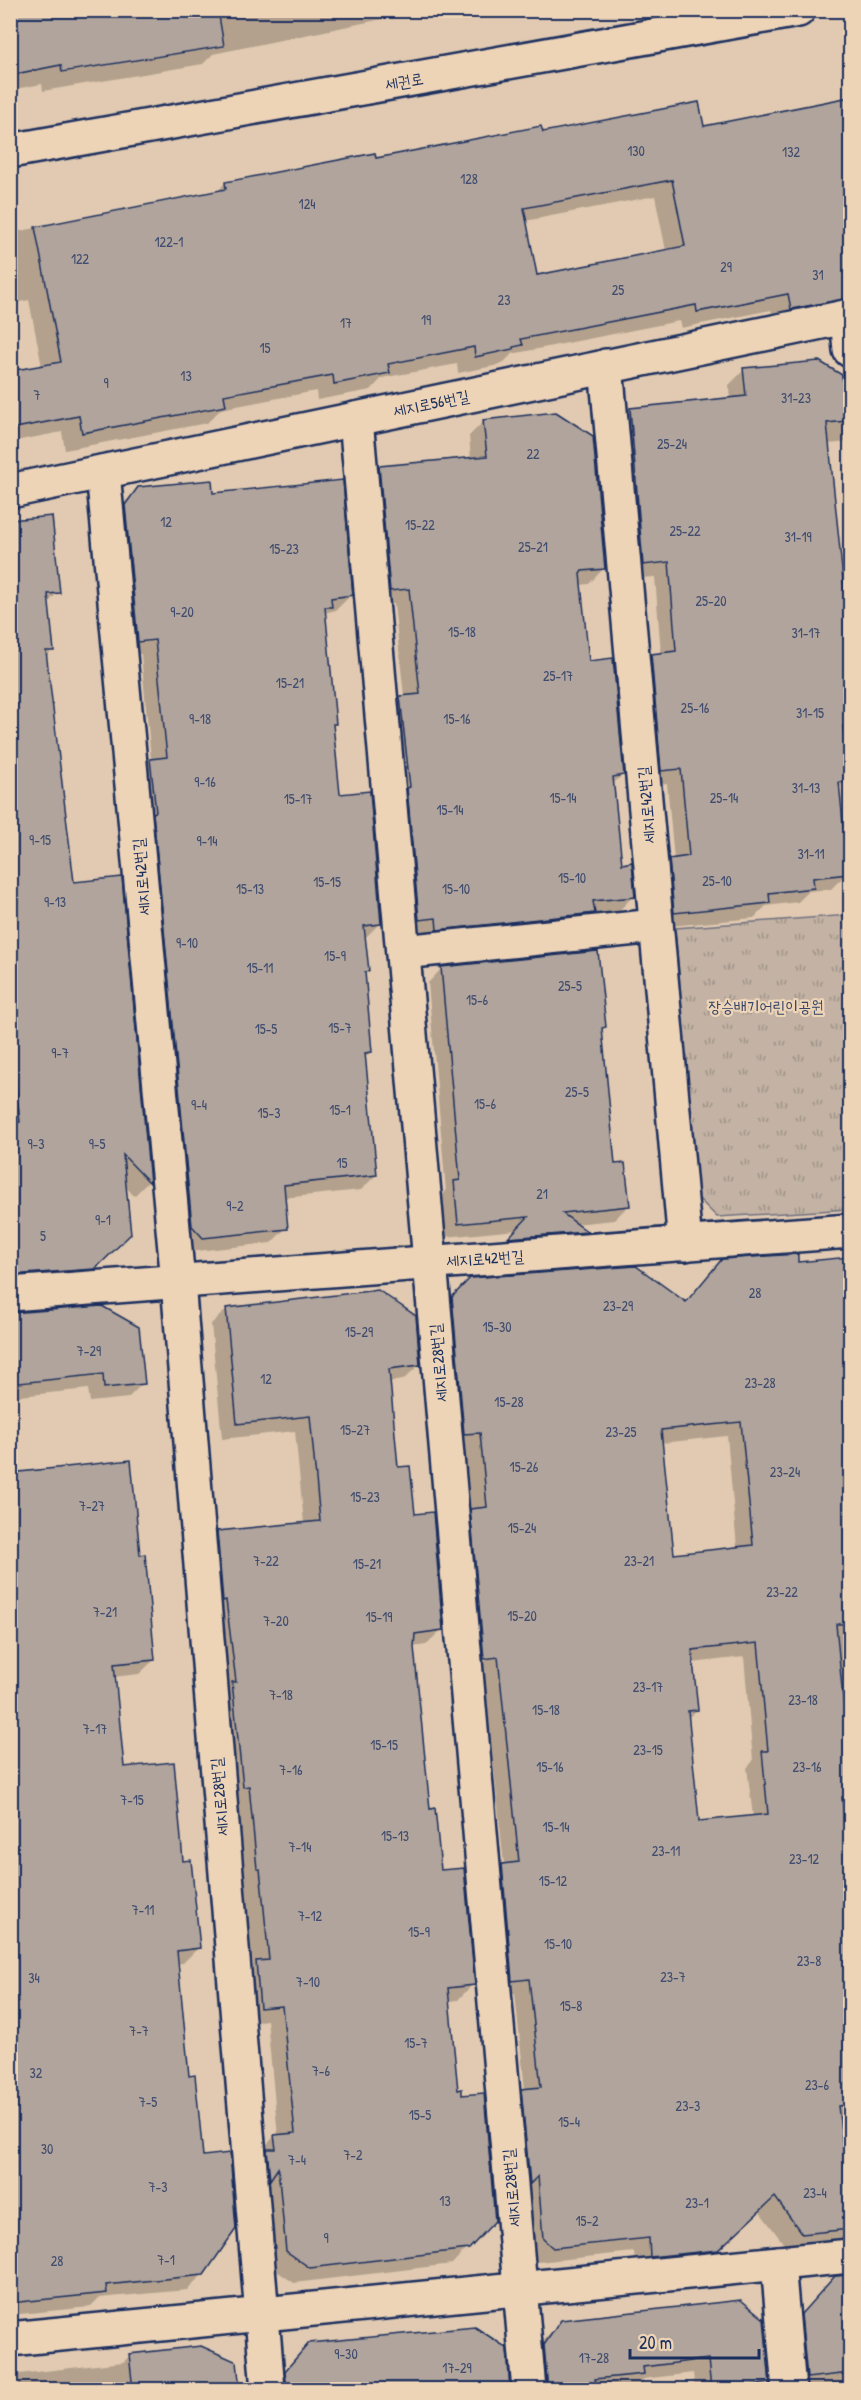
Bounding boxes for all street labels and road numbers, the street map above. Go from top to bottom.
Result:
street label: 세권로 [383,67,425,95]
street label: 세지로56번길 [391,384,471,422]
street label: 세지로42번길 [632,765,660,845]
street label: 세지로42번길 [127,837,155,917]
street label: 세지로42번길 [445,1244,525,1272]
street label: 세지로28번길 [424,1323,452,1403]
street label: 세지로28번길 [205,1757,233,1837]
street label: 세지로28번길 [497,2148,525,2228]

